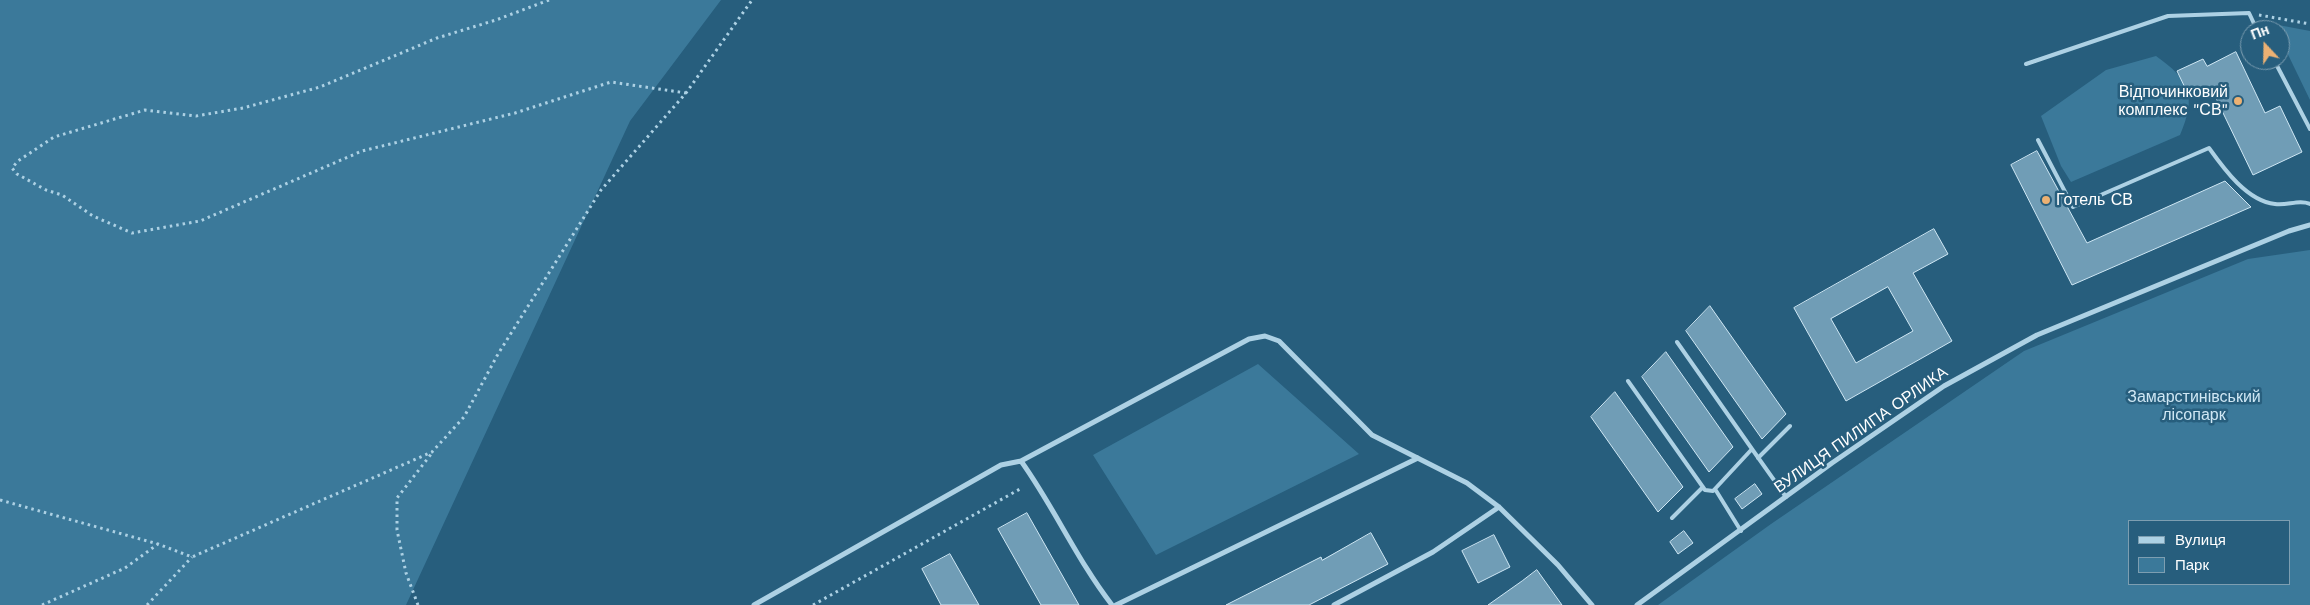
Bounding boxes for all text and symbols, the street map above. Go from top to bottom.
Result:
north arrow [2240,20,2290,70]
text: Пн [2248,21,2272,43]
place label: Відпочинковий комплекс "СВ" [2118,82,2228,120]
marker: Відпочинковий комплекс "СВ" [2232,95,2244,107]
place label: Готель СВ [2056,190,2133,210]
marker: Готель СВ [2040,194,2052,206]
street label: ВУЛИЦЯ ПИЛИПА ОРЛИКА [1771,363,1951,497]
park label: Замарстинівський лісопарк [2127,387,2261,425]
legend [2128,520,2290,585]
text: Вулиця [2175,531,2226,549]
text: Парк [2175,556,2209,574]

